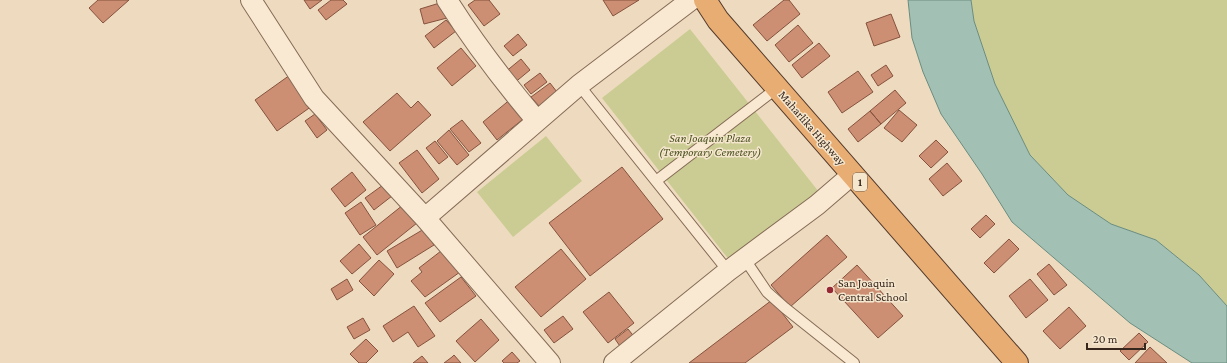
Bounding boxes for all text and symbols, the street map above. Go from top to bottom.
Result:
street label: Maharlika Highway [776,88,849,169]
park label: San Joaquin Plaza (Temporary Cemetery) [659,131,761,159]
road number: 1 [853,173,867,191]
place label: San Joaquin Central School [838,276,908,304]
marker: San Joaquin Central School [825,285,835,295]
scale bar [1087,325,1145,351]
text: 20 m [1093,332,1118,346]

